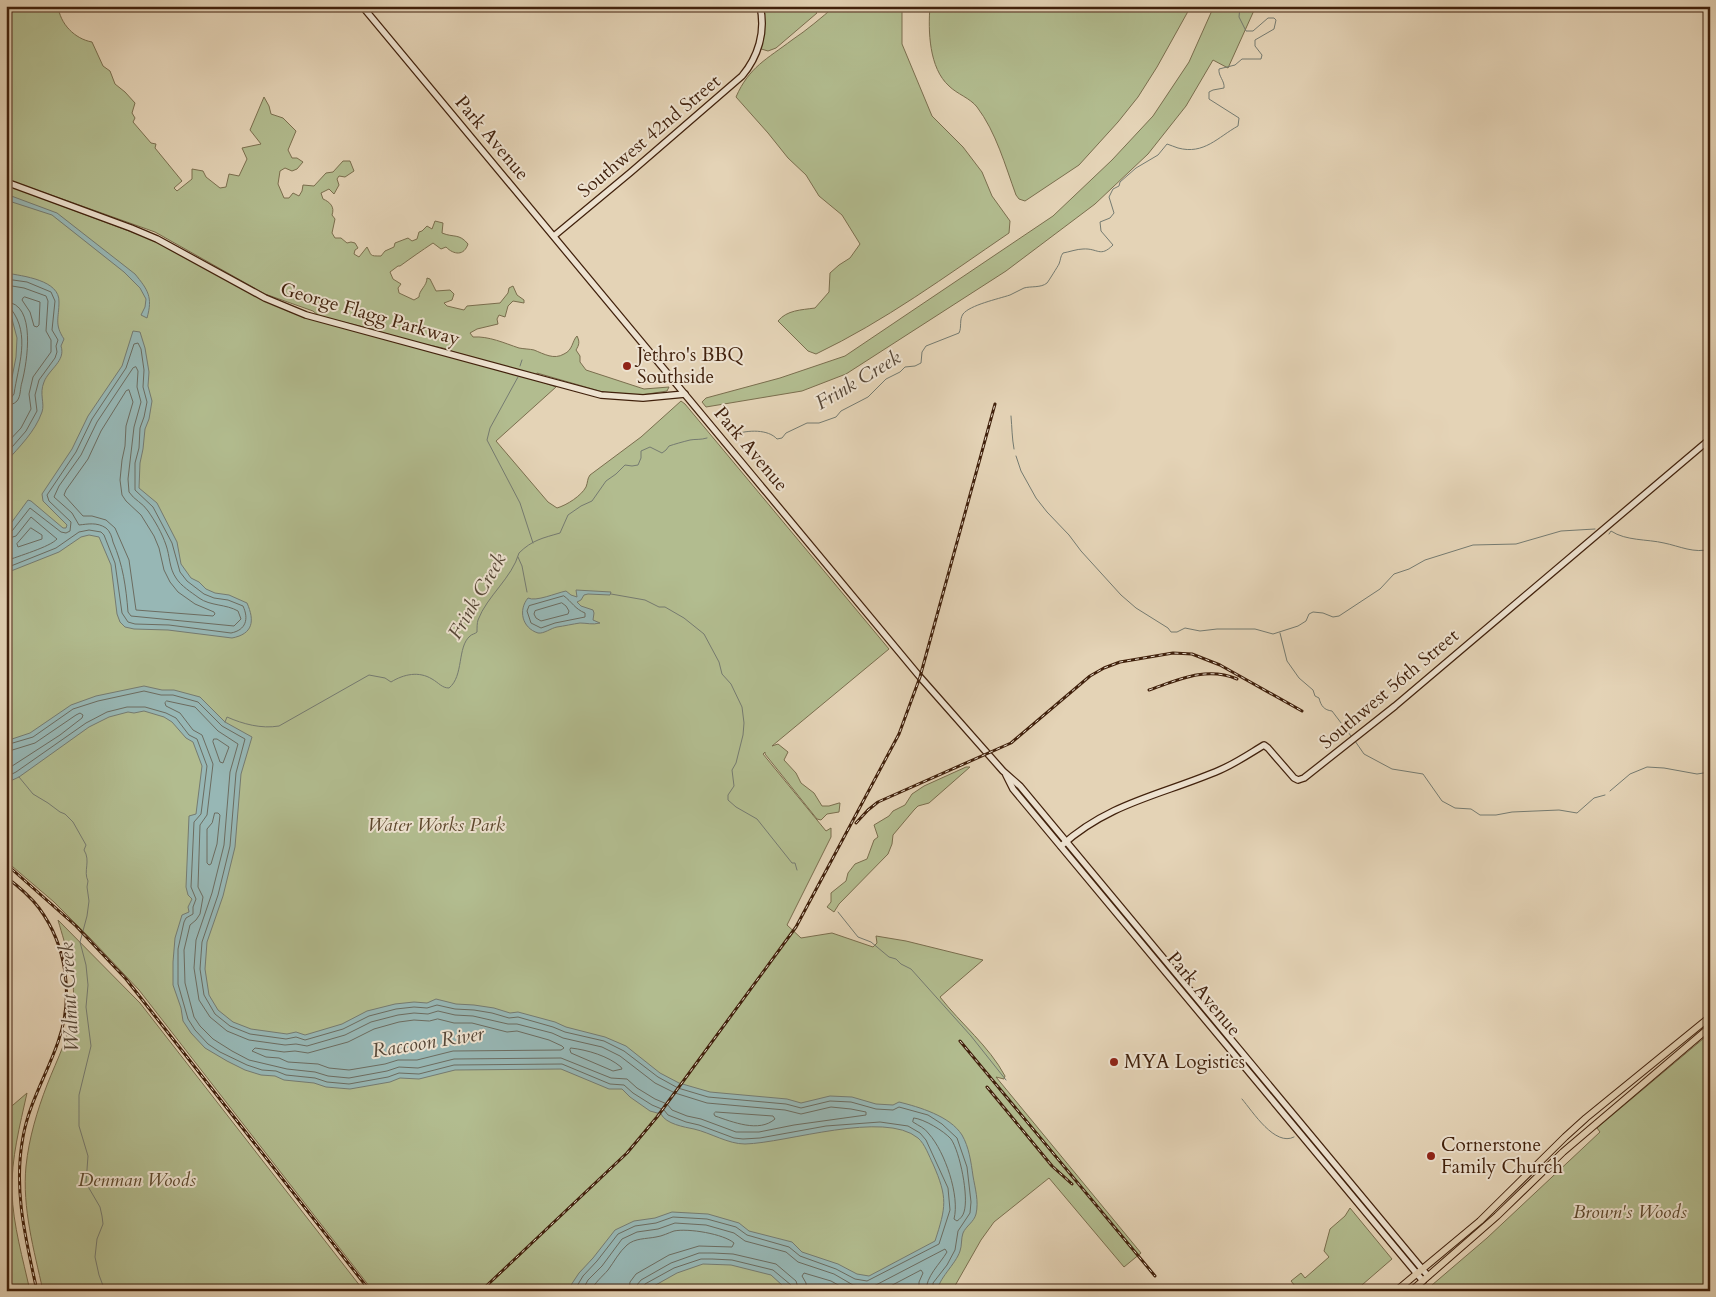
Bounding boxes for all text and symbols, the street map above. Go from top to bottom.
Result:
street label: Southwest 42nd Street [572,68,726,204]
street label: Park Avenue [449,90,535,186]
street label: George Flagg Parkway [277,276,463,352]
place label: Jethro's BBQ Southside [634,342,744,390]
water label: Frink Creek [810,344,906,416]
marker: Jethro's BBQ Southside [621,360,633,372]
street label: Park Avenue [708,401,794,497]
water label: Frink Creek [441,548,513,644]
street label: Southwest 56th Street [1314,623,1464,755]
park label: Water Works Park [367,812,505,838]
water label: Walnut Creek [53,941,85,1053]
street label: Park Avenue [1161,946,1247,1042]
water label: Raccoon River [370,1020,487,1064]
place label: MYA Logistics [1124,1049,1245,1075]
marker: MYA Logistics [1108,1056,1120,1068]
place label: Cornerstone Family Church [1441,1132,1563,1180]
marker: Cornerstone Family Church [1425,1150,1437,1162]
park label: Denman Woods [78,1167,197,1193]
park label: Brown's Woods [1573,1199,1687,1225]

